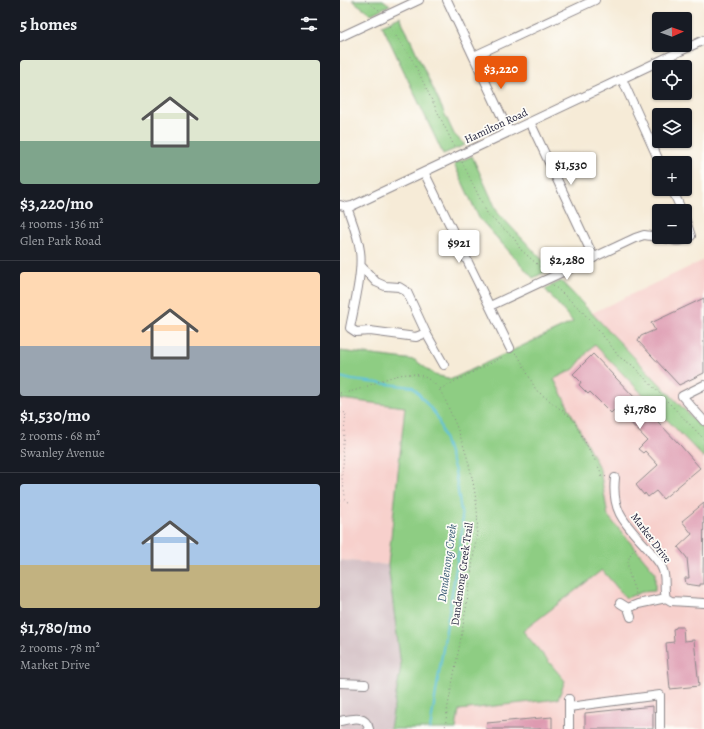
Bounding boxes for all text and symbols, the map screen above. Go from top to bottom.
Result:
north arrow [652,12,692,52]
map controls [652,12,692,244]
text: 5 homes [20,13,77,36]
icon: filters [298,13,320,35]
pin: $3,220 [468,56,534,90]
text: $3,220 [484,60,518,77]
button: locate [652,60,692,100]
icon: home [134,86,206,158]
street label: Hamilton Road [462,105,530,147]
button: layers [652,108,692,148]
pin: $1,530 [538,152,604,186]
text: $1,530 [555,156,587,173]
button: + [652,156,692,196]
text: $3,220/mo [20,192,93,215]
button: − [652,204,692,244]
text: 4 rooms · 136 m² [20,215,104,232]
pin: $921 [435,230,483,264]
text: Glen Park Road [20,232,101,249]
text: $921 [447,234,471,251]
pin: $2,280 [534,247,600,281]
text: $2,280 [550,251,584,268]
icon: home [134,298,206,370]
pin: $1,780 [607,396,673,430]
text: $1,780 [624,400,656,417]
text: $1,530/mo [20,404,90,427]
text: 2 rooms · 68 m² [20,427,100,444]
text: Swanley Avenue [20,444,105,461]
icon: home [134,510,206,582]
street label: Market Drive [627,510,675,566]
street label: Dandenong Creek Trail [447,521,477,626]
water label: Dandenong Creek [434,522,460,603]
text: $1,780/mo [20,616,91,639]
text: 2 rooms · 78 m² [20,639,100,656]
text: Market Drive [20,656,90,673]

